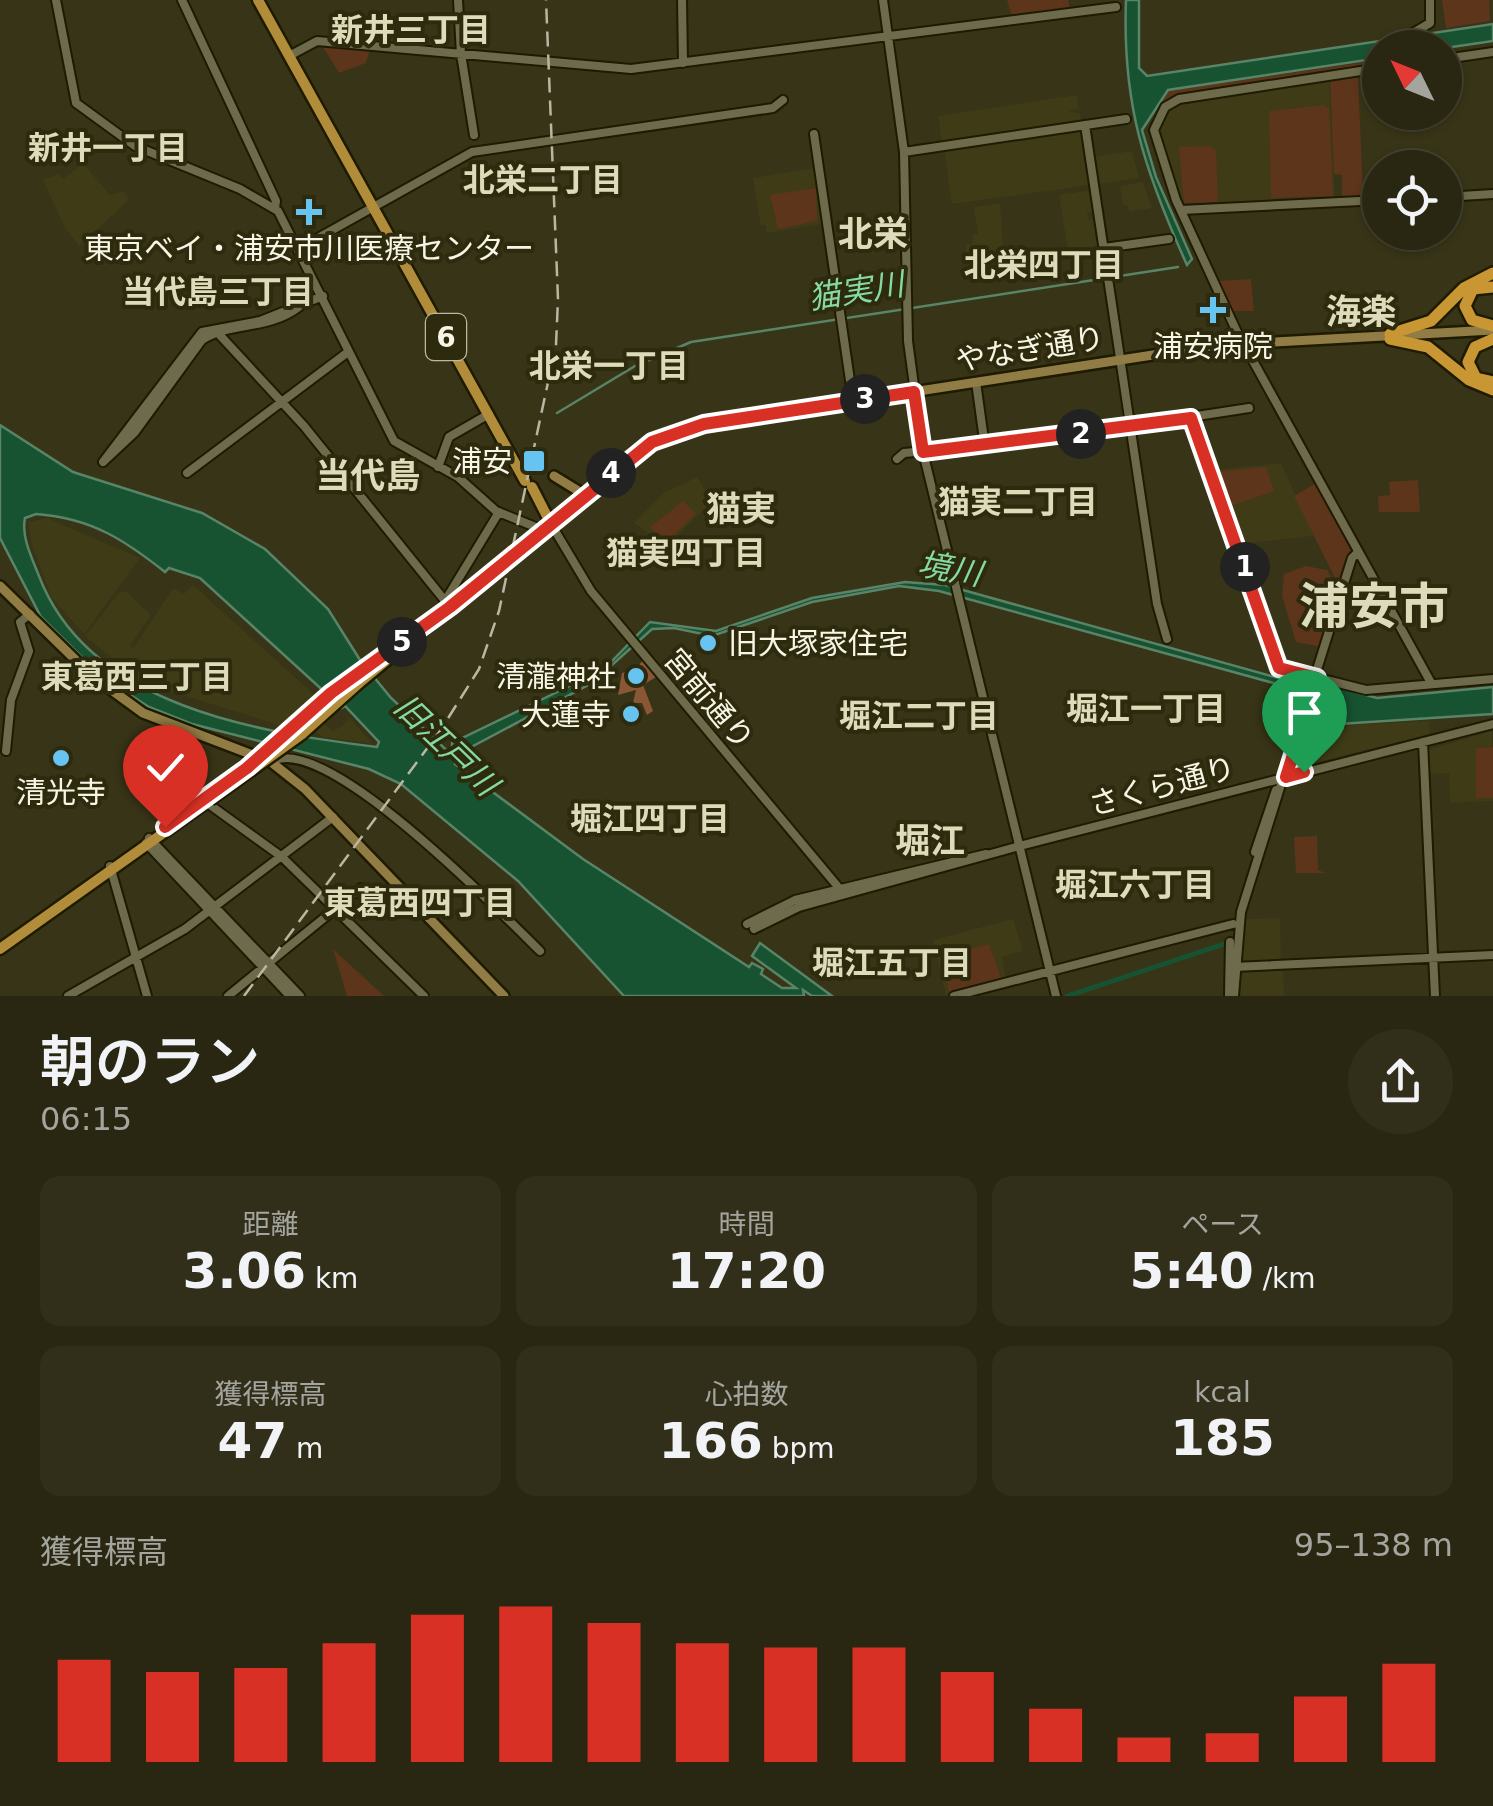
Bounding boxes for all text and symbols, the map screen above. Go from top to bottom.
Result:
district label: 新井三丁目 [331,11,491,49]
north arrow [1362,30,1462,130]
map controls [1362,30,1462,250]
district label: 新井一丁目 [28,129,188,167]
button: locate [1362,150,1462,250]
district label: 北栄二丁目 [463,161,623,199]
marker: 東京ベイ・浦安市川医療センター [296,199,322,225]
district label: 北栄 [838,214,908,254]
place label: 東京ベイ・浦安市川医療センター [84,231,534,266]
district label: 北栄四丁目 [964,246,1124,284]
water label: 猫実川 [806,264,909,317]
district label: 当代島三丁目 [122,273,314,311]
district label: 海楽 [1326,292,1396,332]
marker: 浦安病院 [1200,297,1226,323]
road number: 6 [426,314,466,360]
street label: やなぎ通り [953,320,1107,378]
place label: 浦安病院 [1153,329,1273,364]
district label: 北栄一丁目 [529,347,689,385]
pin: 3 [840,374,890,424]
text: 3 [855,382,875,415]
pin: 2 [1056,409,1106,459]
text: 2 [1071,417,1091,450]
place label: 浦安 [452,444,512,479]
marker: 浦安 [521,448,547,474]
pin: 4 [586,448,636,498]
district label: 当代島 [315,456,421,496]
text: 4 [601,456,621,489]
district label: 猫実二丁目 [938,483,1098,521]
district label: 猫実 [706,489,776,529]
district label: 猫実四丁目 [606,534,766,572]
pin: 1 [1220,542,1270,592]
water label: 境川 [915,545,988,594]
text: 1 [1235,550,1255,583]
district label: 浦安市 [1299,578,1449,636]
pin: 5 [377,617,427,667]
text: 5 [392,625,412,658]
place label: 旧大塚家住宅 [728,626,908,661]
marker: 旧大塚家住宅 [697,632,719,654]
street label: 宮前通り [657,642,761,756]
district label: 東葛西三丁目 [41,658,233,696]
place label: 清瀧神社 [496,659,616,694]
marker: 清瀧神社 [625,665,647,687]
pin [1262,670,1347,773]
icon: arrive [1277,685,1332,740]
water label: 旧江戸川 [387,687,507,805]
district label: 堀江一丁目 [1066,690,1226,728]
place label: 大蓮寺 [521,697,611,732]
district label: 堀江二丁目 [839,697,999,735]
marker: 大蓮寺 [620,703,642,725]
pin [123,725,208,828]
icon: check [138,740,193,795]
marker: 清光寺 [50,747,72,769]
street label: さくら通り [1085,750,1239,822]
place label: 清光寺 [16,775,106,810]
district label: 堀江四丁目 [570,800,730,838]
district label: 堀江 [895,821,965,861]
district label: 堀江六丁目 [1055,866,1215,904]
district label: 東葛西四丁目 [324,884,516,922]
district label: 堀江五丁目 [812,944,972,982]
button: share [1348,1029,1453,1134]
text: 朝のラン [40,1030,260,1094]
text: 06:15 [40,1100,132,1138]
text: 距離 [242,1208,299,1241]
text: 時間 [718,1208,775,1241]
text: ペース [1181,1208,1264,1241]
text: 3.06 [183,1242,306,1300]
text: 17:20 [667,1242,826,1300]
text: 5:40 [1129,1242,1254,1300]
text: km [306,1262,358,1295]
text: /km [1254,1262,1316,1295]
text: kcal [1194,1376,1251,1409]
text: 獲得標高 [214,1378,327,1411]
text: 心拍数 [704,1378,789,1411]
text: 185 [1170,1409,1275,1467]
text: 47 [218,1412,287,1470]
text: 166 [658,1412,763,1470]
text: m [287,1432,323,1465]
text: bpm [763,1432,835,1465]
text: 95–138 m [1294,1526,1453,1564]
text: 獲得標高 [40,1533,168,1571]

